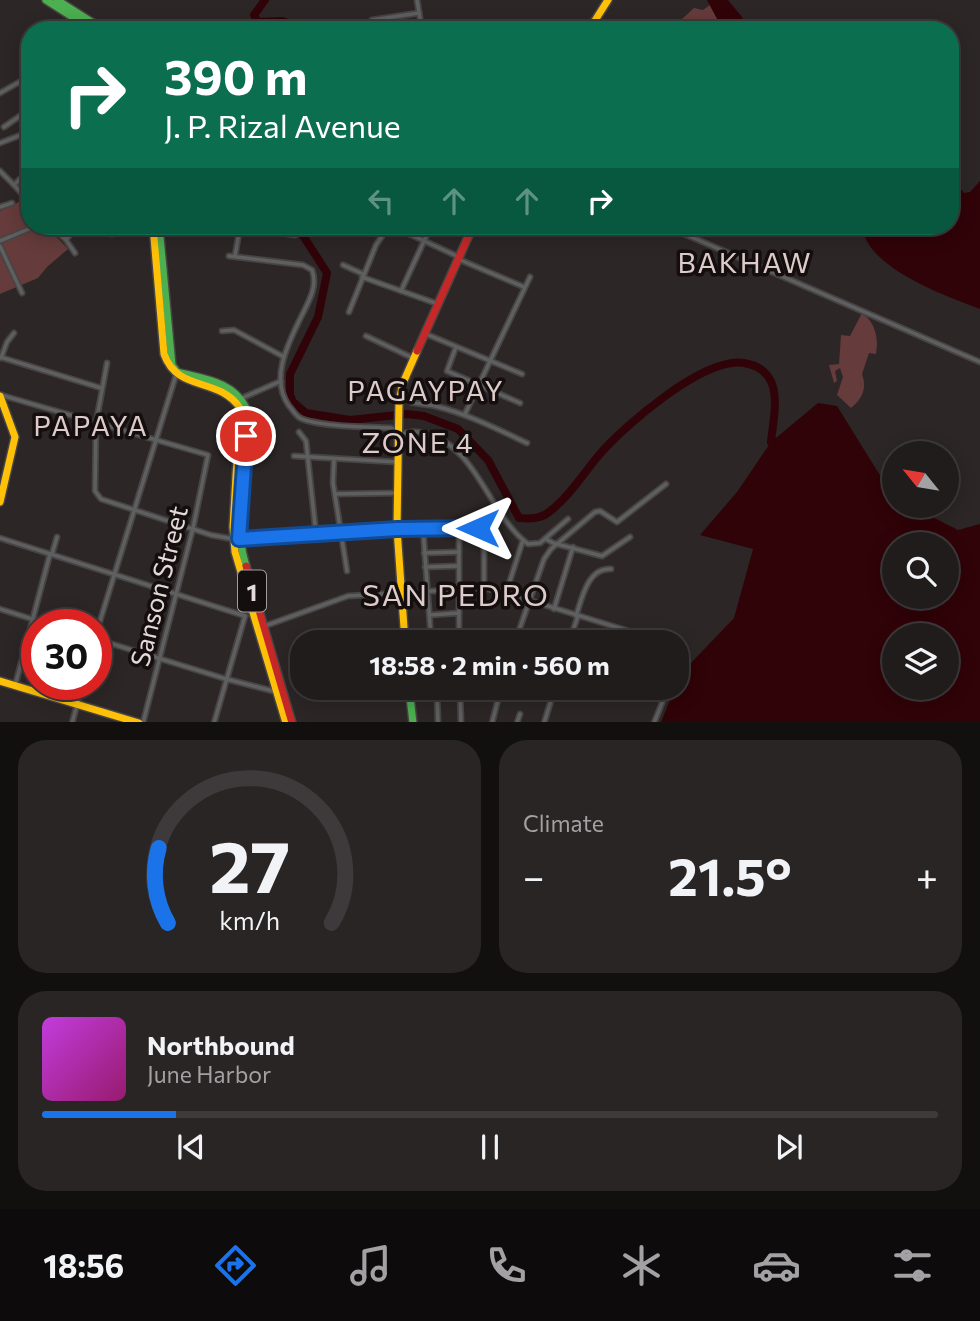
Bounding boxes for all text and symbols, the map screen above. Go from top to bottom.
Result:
text: 390 m [164,45,307,105]
icon: right [49,49,140,140]
text: J. P. Rizal Avenue [164,105,401,145]
icon: left [362,182,400,220]
icon: ahead [435,182,473,220]
icon: ahead [508,182,546,220]
icon: right [581,182,619,220]
district label: BAKHAW [678,245,812,279]
district label: PAGAYPAY [347,373,505,407]
pin [216,406,276,466]
district label: PAPAYA [33,408,149,442]
icon: arrive [227,417,265,455]
district label: ZONE 4 [361,425,475,459]
north arrow [882,441,959,518]
map controls [882,441,959,700]
position arrow [441,491,515,565]
street label: Sanson Street [123,502,193,670]
button: search [882,532,959,609]
road number: 1 [238,570,266,612]
district label: SAN PEDRO [362,575,550,612]
speed limit sign: 30 [21,609,112,700]
button: layers [882,623,959,700]
text: 18:58 · 2 min · 560 m [369,649,610,680]
text: Climate [523,809,604,837]
text: 27 [209,819,290,908]
text: 21.5° [668,843,792,907]
text: − [523,852,545,899]
text: + [916,852,938,899]
text: km/h [219,904,280,934]
text: Northbound [147,1029,295,1060]
text: June Harbor [147,1060,271,1088]
icon: previous [172,1128,210,1166]
icon: pause [471,1128,509,1166]
icon: next [770,1128,808,1166]
icon: directions [211,1241,260,1290]
icon: music [346,1241,395,1290]
icon: phone [482,1241,531,1290]
icon: climate [617,1241,666,1290]
icon: car [752,1241,801,1290]
icon: filters [888,1241,937,1290]
text: 18:56 [43,1245,124,1285]

